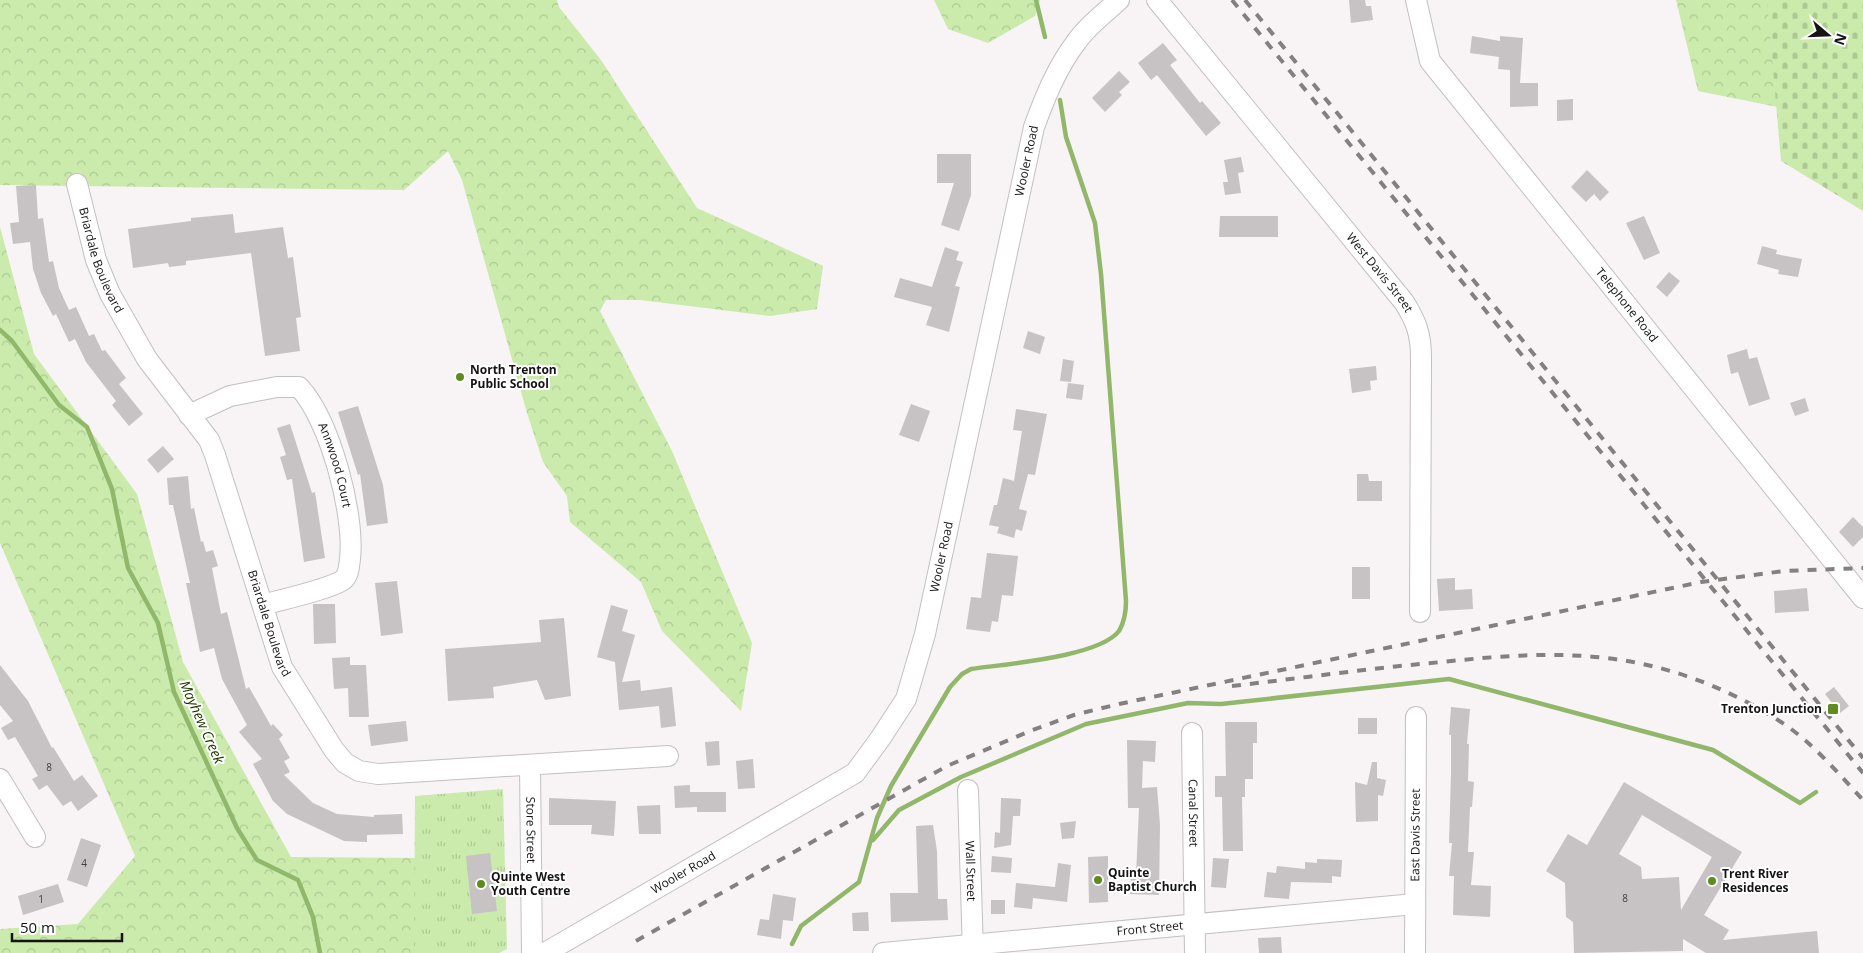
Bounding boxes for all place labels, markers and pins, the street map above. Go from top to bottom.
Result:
place label: North Trenton Public School [470,361,557,392]
marker: North Trenton Public School [454,371,466,383]
place label: Trenton Junction [1721,700,1822,717]
marker: Trenton Junction [1826,702,1840,716]
place label: Quinte Baptist Church [1108,864,1197,895]
place label: Trent River Residences [1722,865,1789,896]
place label: Quinte West Youth Centre [491,868,570,899]
marker: Quinte Baptist Church [1092,874,1104,886]
marker: Trent River Residences [1706,875,1718,887]
marker: Quinte West Youth Centre [475,878,487,890]

